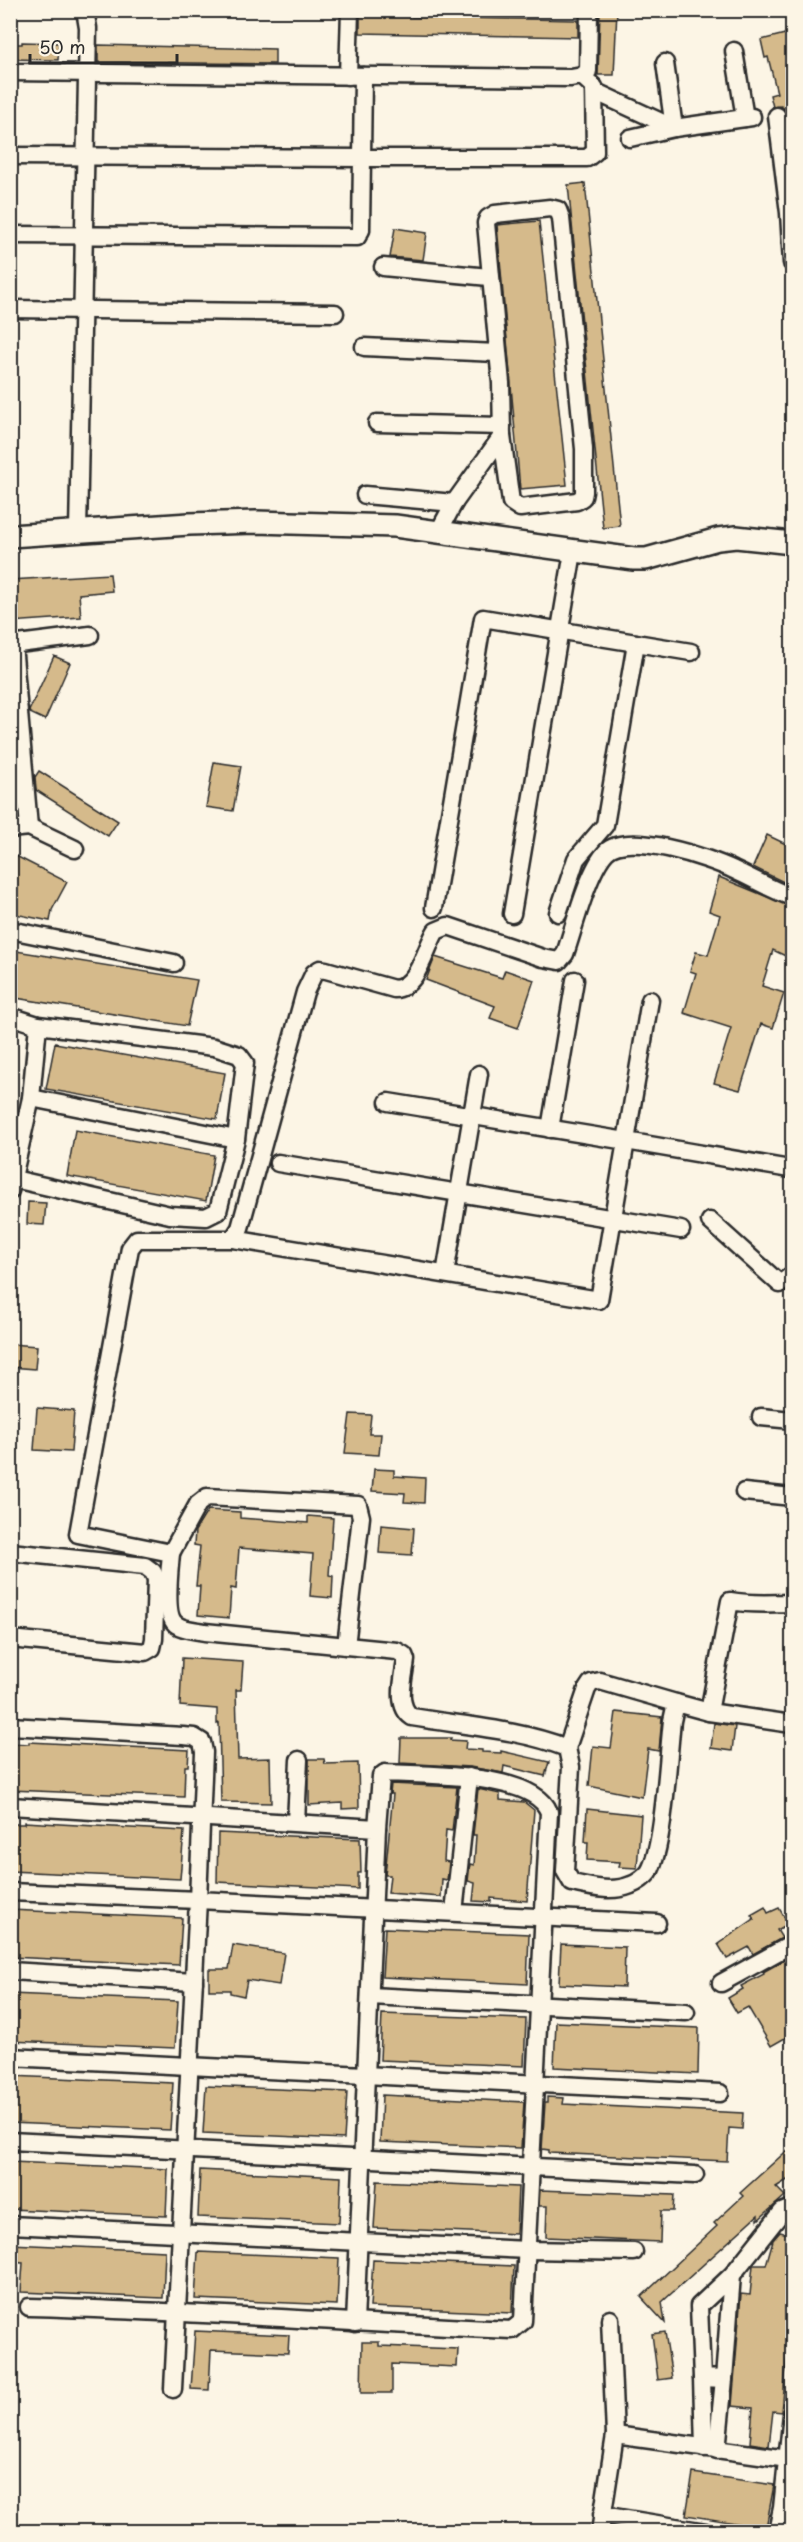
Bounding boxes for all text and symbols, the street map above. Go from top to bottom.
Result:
scale bar [30,27,177,65]
text: 50 m [39,33,86,60]

